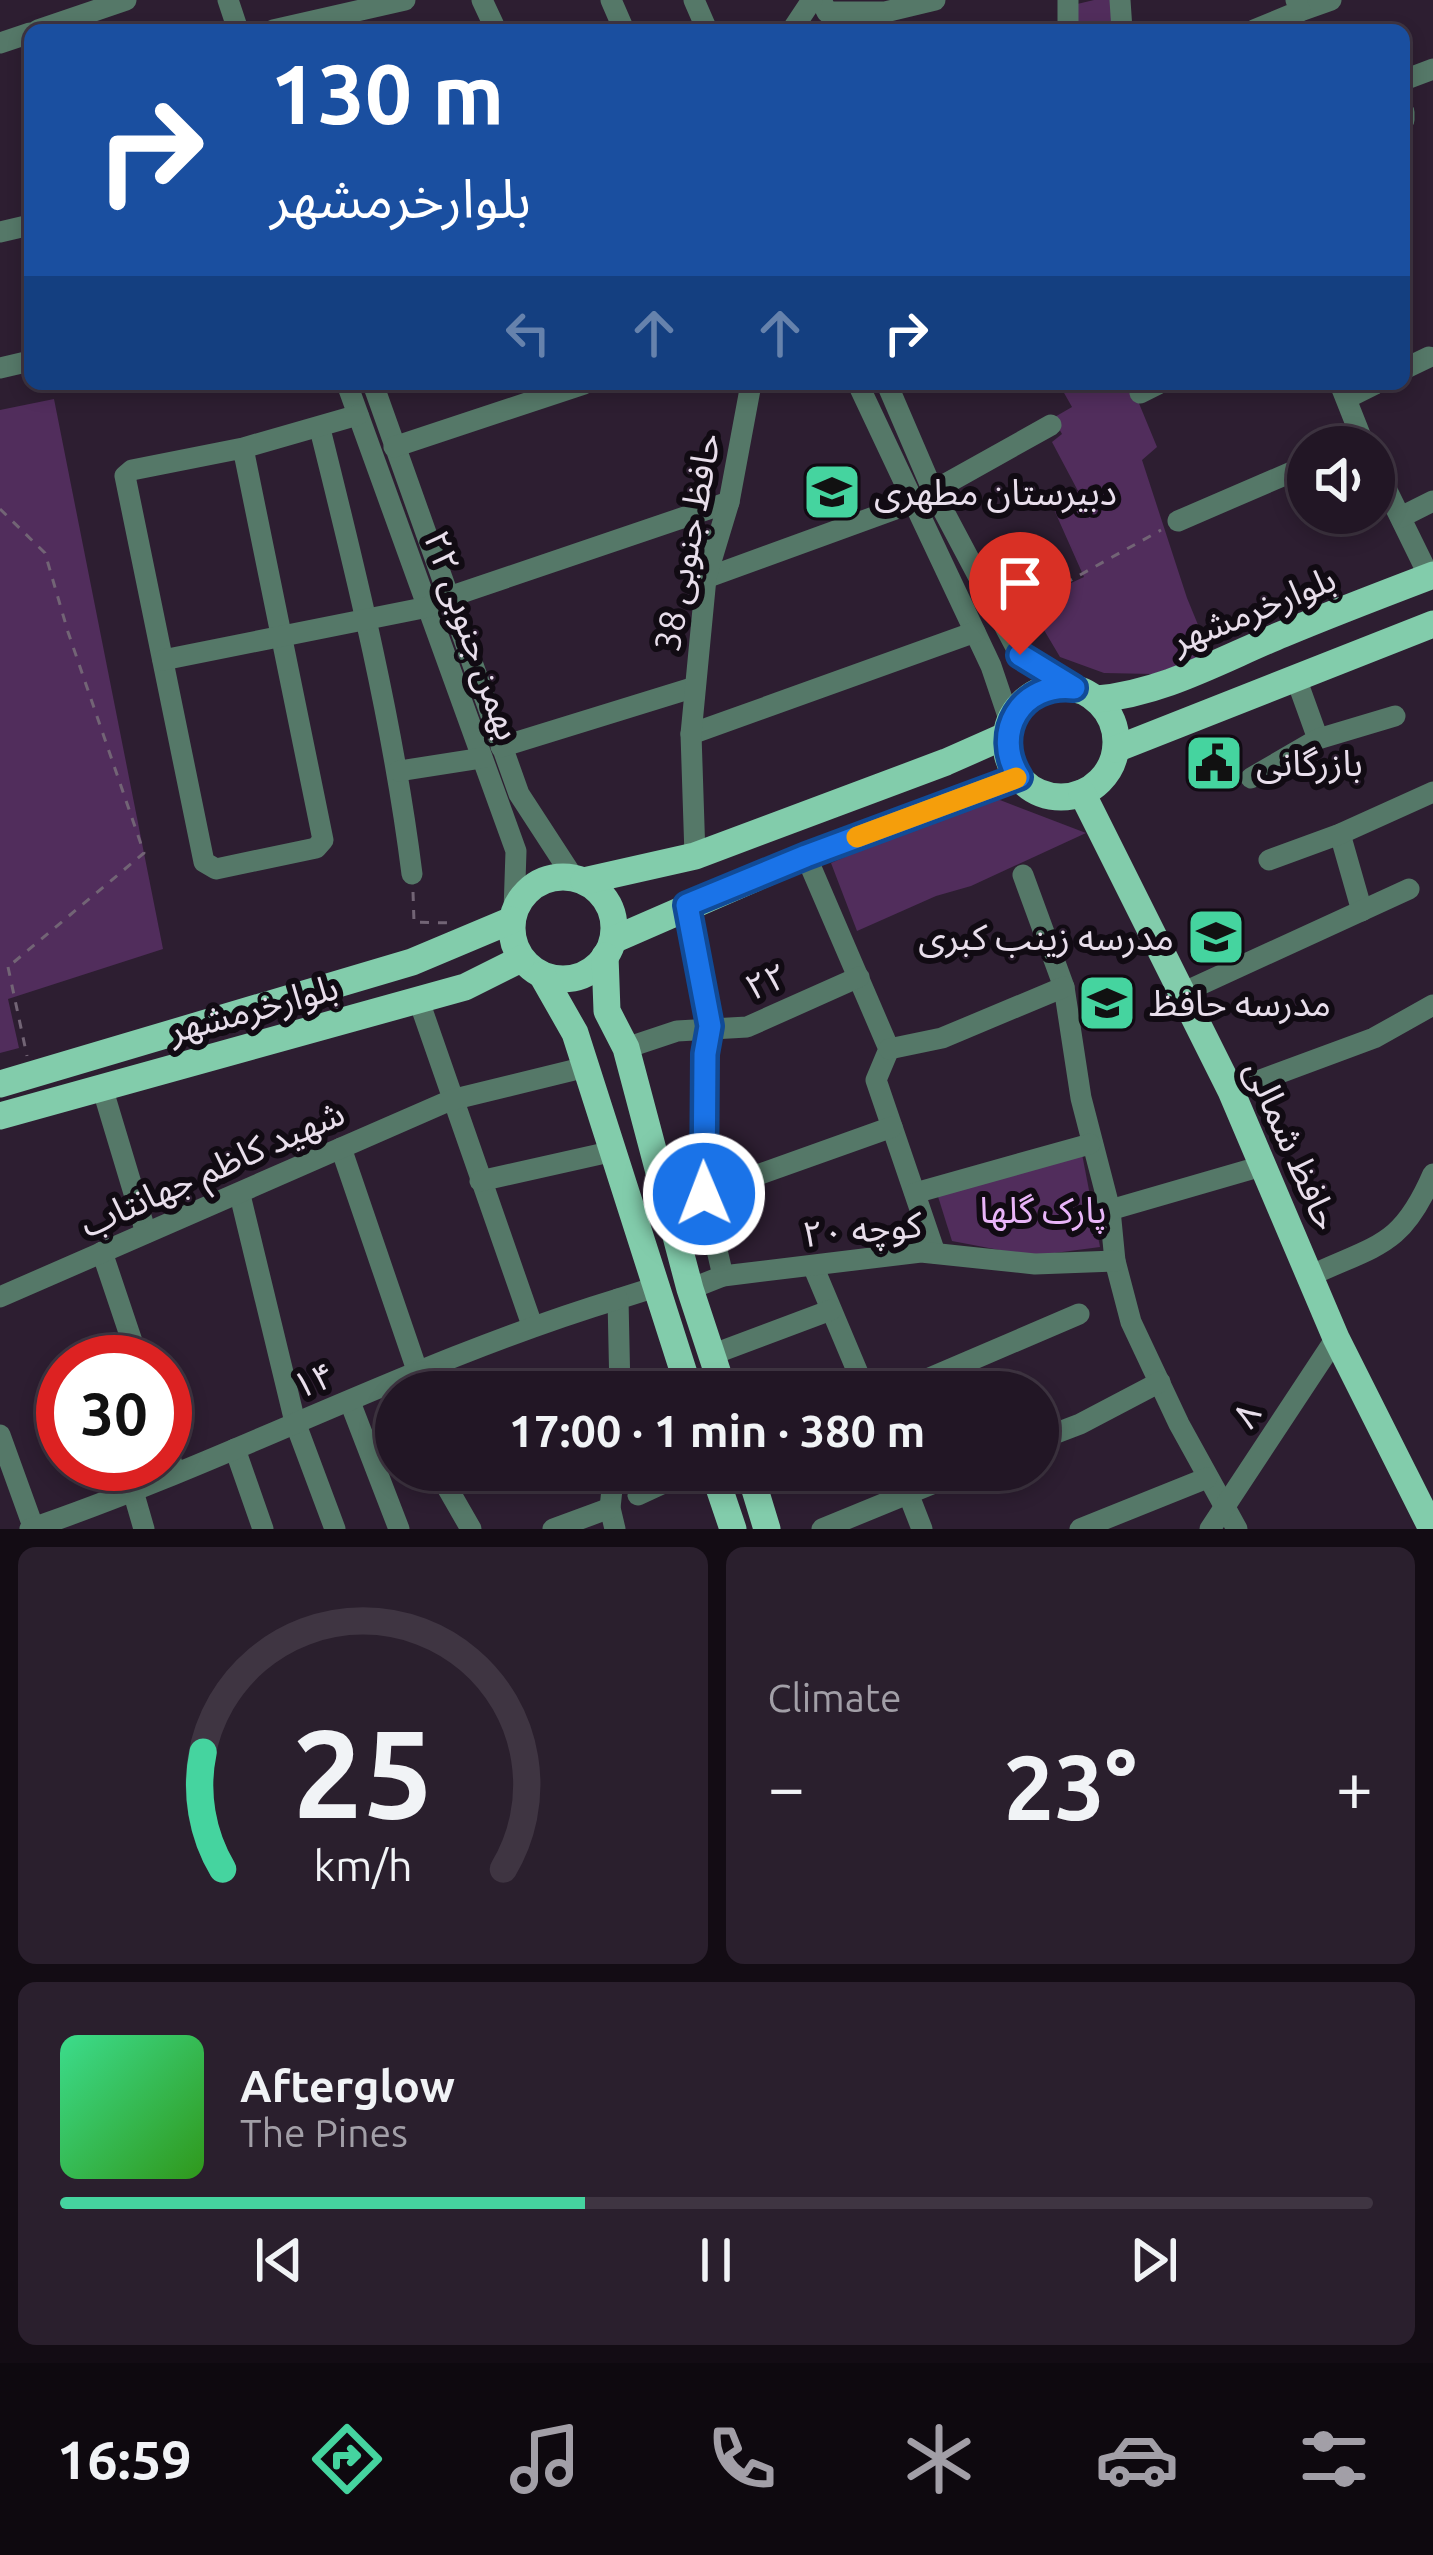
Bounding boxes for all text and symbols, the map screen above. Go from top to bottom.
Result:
text: 130 m [270,46,504,140]
icon: right [72,72,228,228]
text: بلوارخرمشهر [270,168,531,228]
icon: left [495,300,561,366]
icon: ahead [621,300,687,366]
icon: ahead [747,300,813,366]
icon: right [873,300,939,366]
map controls [1287,426,1395,534]
button: sound [1287,426,1395,534]
street label: حافظ جنوبی 38 [645,429,730,655]
school or university icon: دبیرستان مطهری [801,461,863,523]
place label: دبیرستان مطهری [874,471,1117,514]
street label: ۲۲ بهمن جنوبی [415,525,530,746]
pin [969,532,1071,655]
icon: arrive [987,550,1053,616]
street label: بلوارخرمشهر [1164,557,1342,662]
public building icon: بازرگانی [1183,732,1245,794]
place label: بازرگانی [1256,742,1363,785]
school or university icon: مدرسه زینب کبری [1185,906,1247,968]
place label: مدرسه زینب کبری [918,916,1174,959]
street label: ۲۲ [739,954,793,1007]
street label: بلوارخرمشهر [163,965,343,1052]
school or university icon: مدرسه حافظ [1076,972,1138,1034]
place label: مدرسه حافظ [1149,982,1331,1025]
street label: حافظ شمالی [1237,1054,1349,1236]
street label: شهید کاظم جهانتاب [73,1091,353,1251]
position arrow [641,1131,767,1257]
park label: پارک گلها [979,1189,1107,1234]
street label: کوچه ۲۰ [800,1203,925,1258]
speed limit sign: 30 [36,1335,192,1491]
street label: ۱۴ [286,1353,339,1406]
street label: ۸ [1223,1395,1268,1435]
text: 17:00 · 1 min · 380 m [509,1405,925,1456]
text: Climate [768,1676,902,1719]
text: 25 [292,1702,433,1842]
text: 23° [1004,1736,1137,1837]
text: − [768,1749,805,1823]
text: + [1336,1749,1373,1823]
text: km/h [313,1840,412,1888]
text: Afterglow [240,2060,455,2111]
text: The Pines [240,2111,408,2154]
icon: previous [246,2227,312,2293]
icon: pause [683,2227,749,2293]
icon: next [1121,2227,1187,2293]
icon: directions [305,2417,389,2501]
icon: music [503,2417,587,2501]
icon: phone [700,2417,784,2501]
icon: climate [897,2417,981,2501]
icon: car [1095,2417,1179,2501]
icon: filters [1292,2417,1376,2501]
text: 16:59 [57,2429,192,2489]

